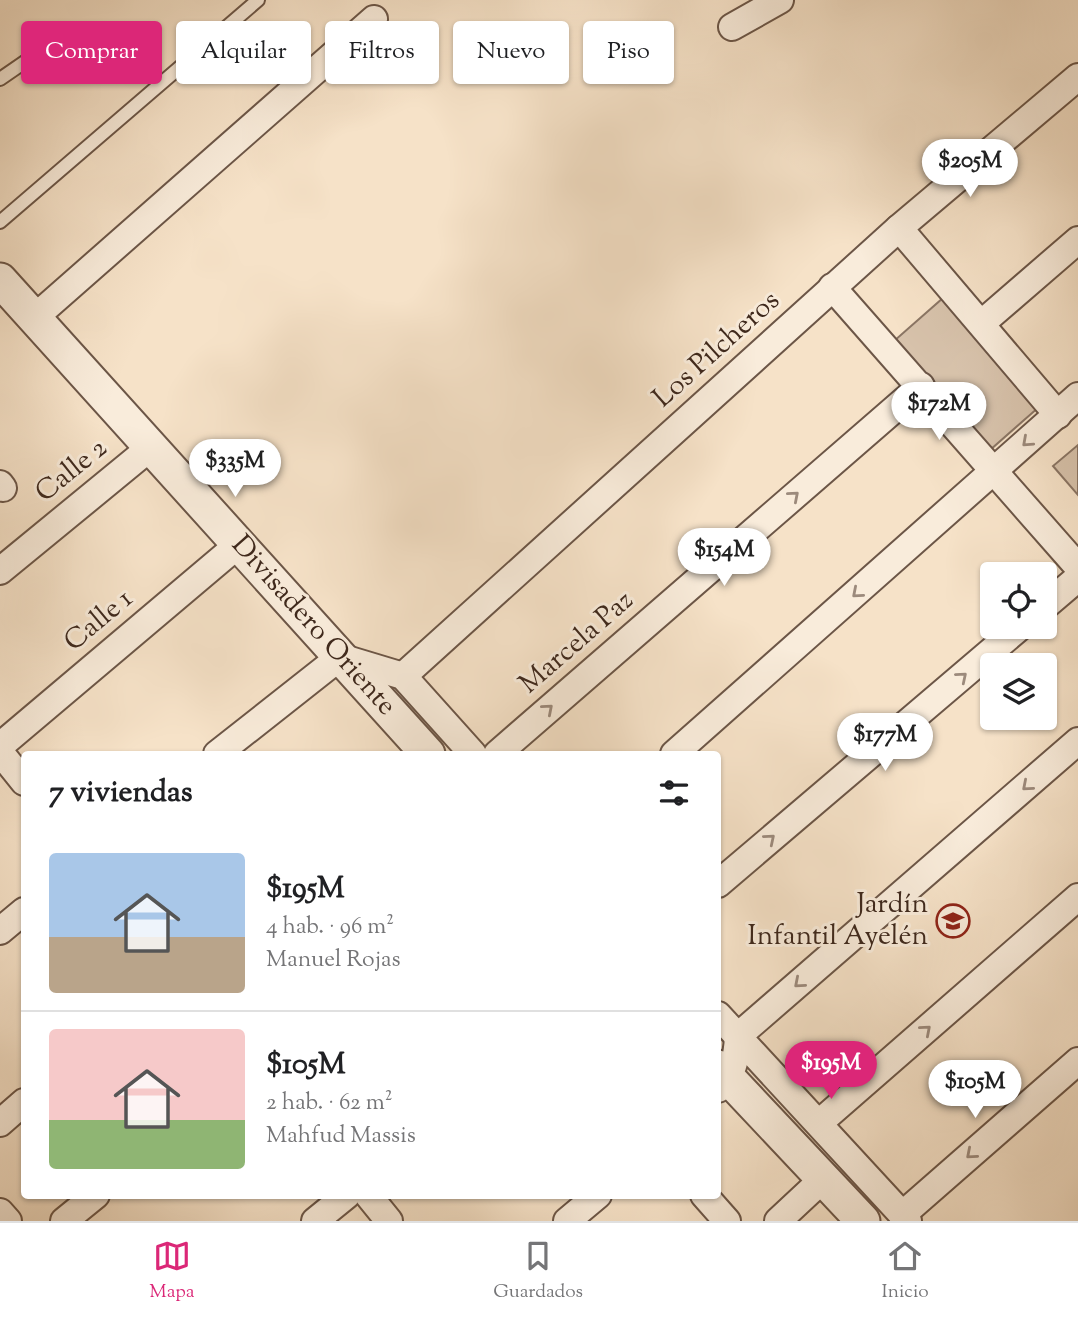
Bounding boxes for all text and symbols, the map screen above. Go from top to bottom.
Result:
chip: Comprar [21,21,162,84]
chip: Alquilar [176,21,311,84]
chip: Filtros [325,21,439,84]
chip: Nuevo [453,21,569,84]
chip: Piso [583,21,674,84]
pin: $205M [921,140,1019,199]
text: $205M [938,145,1002,178]
street label: Los Pilcheros [645,282,789,418]
pin: $172M [890,382,988,442]
text: $172M [907,388,971,421]
street label: Calle 2 [27,429,117,513]
one-way arrow [1023,434,1036,446]
pin: $335M [186,440,284,499]
text: $335M [205,445,265,478]
one-way arrow [786,492,799,504]
street label: Divisadero Oriente [221,527,405,725]
pin: $154M [675,528,773,588]
text: $154M [694,534,754,567]
map controls [980,562,1057,730]
button: locate [980,562,1057,639]
street label: Calle 1 [56,580,142,662]
street label: Marcela Paz [511,582,643,704]
one-way arrow [852,585,865,597]
button: layers [980,653,1057,730]
one-way arrow [954,673,967,685]
one-way arrow [540,705,553,718]
pin: $177M [836,714,934,773]
text: $177M [853,719,917,752]
text: 7 viviendas [49,772,193,815]
icon: filters [655,774,693,812]
one-way arrow [1022,778,1035,790]
one-way arrow [762,835,774,848]
text: $195M [266,868,345,911]
icon: home [105,881,189,965]
place label: Jardín Infantil Ayelén [747,885,928,957]
school or university icon: Jardín Infantil Ayelén [934,902,972,940]
text: 4 hab. · 96 m² [266,911,394,944]
text: Manuel Rojas [266,944,401,977]
one-way arrow [795,975,808,987]
one-way arrow [918,1026,931,1038]
pin: $195M [782,1042,880,1101]
text: $105M [266,1044,346,1087]
text: $195M [801,1047,861,1080]
icon: home [105,1057,189,1141]
pin: $105M [926,1060,1024,1120]
text: $105M [944,1066,1006,1099]
text: 2 hab. · 62 m² [266,1087,393,1120]
text: Mahfud Massis [266,1120,416,1153]
one-way arrow [967,1146,980,1158]
tab: Mapa [149,1237,195,1306]
tab: Guardados [493,1237,583,1306]
tab: Inicio [882,1237,929,1306]

